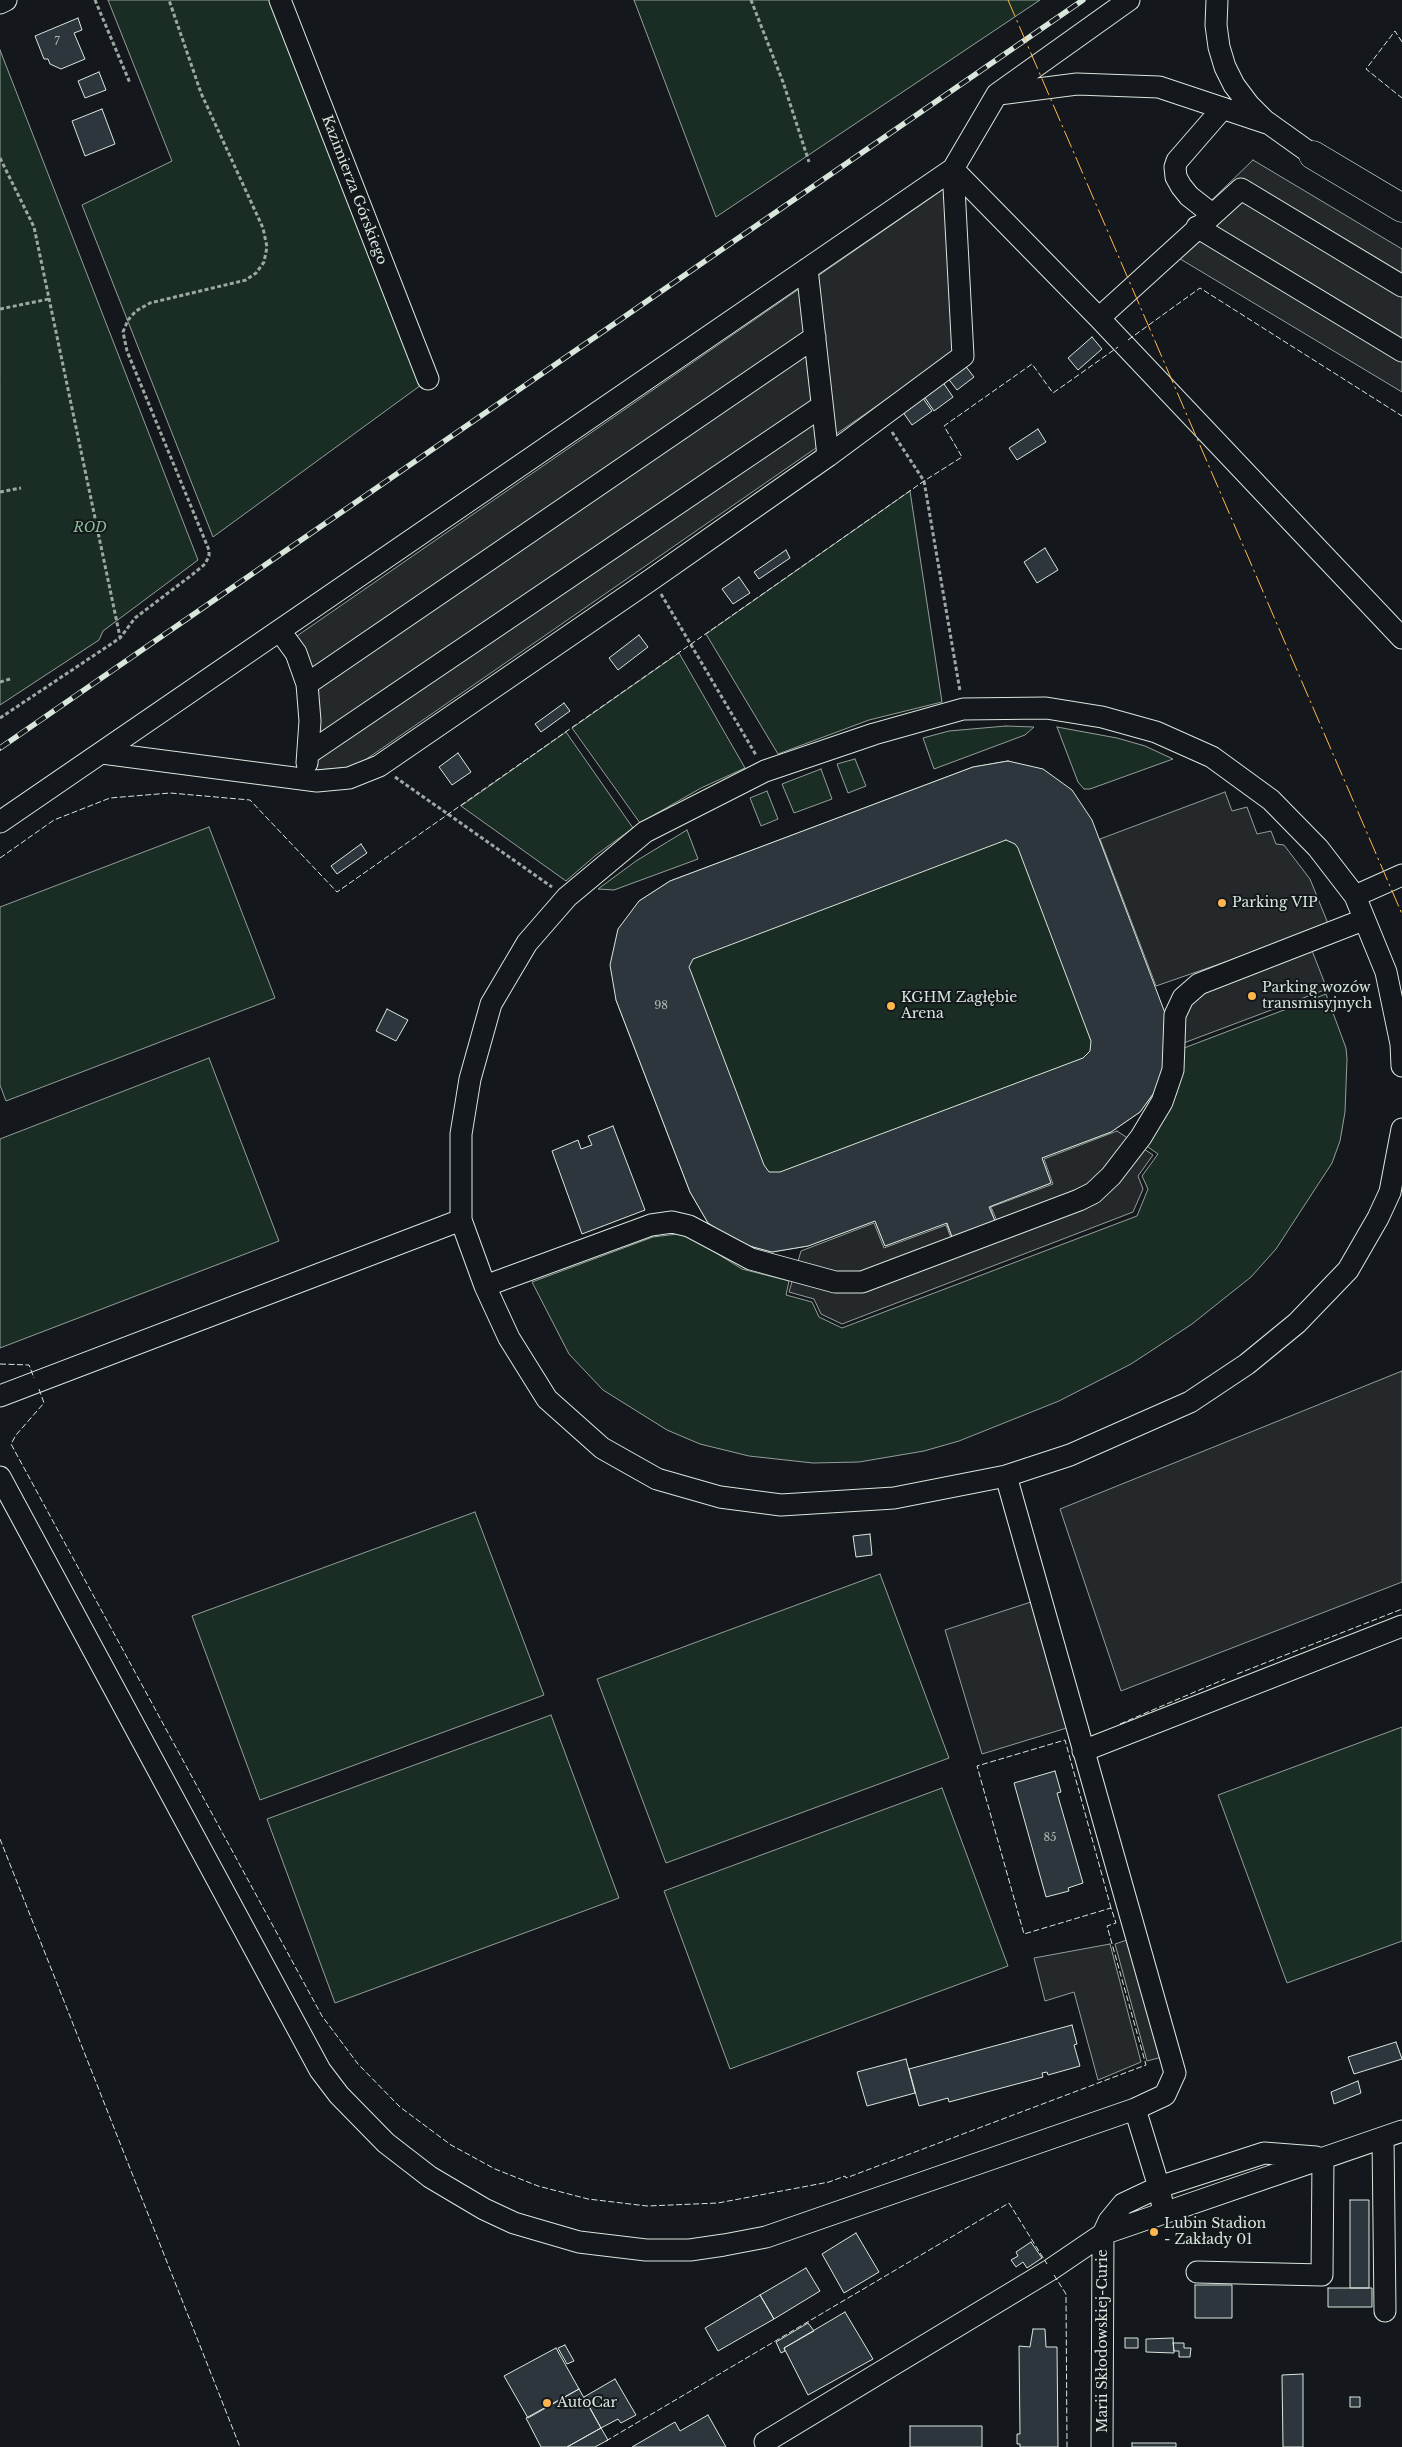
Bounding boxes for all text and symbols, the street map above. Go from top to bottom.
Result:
house number: 7 [54,35,60,49]
street label: Kazimierza Górskiego [318,113,390,267]
park label: ROD [73,520,107,536]
place label: Parking VIP [1232,895,1318,911]
marker: Parking VIP [1216,897,1228,909]
place label: Parking wozów transmisyjnych [1262,980,1372,1012]
place label: KGHM Zagłębie Arena [901,990,1017,1022]
marker: Parking wozów transmisyjnych [1246,990,1258,1002]
house number: 98 [654,999,668,1013]
marker: KGHM Zagłębie Arena [885,1000,897,1012]
house number: 85 [1044,1831,1056,1845]
place label: Lubin Stadion - Zakłady 01 [1164,2216,1266,2248]
marker: Lubin Stadion - Zakłady 01 [1148,2226,1160,2238]
street label: Marii Skłodowskiej-Curie [1095,2249,1111,2433]
place label: AutoCar [557,2395,617,2411]
marker: AutoCar [541,2397,553,2409]

